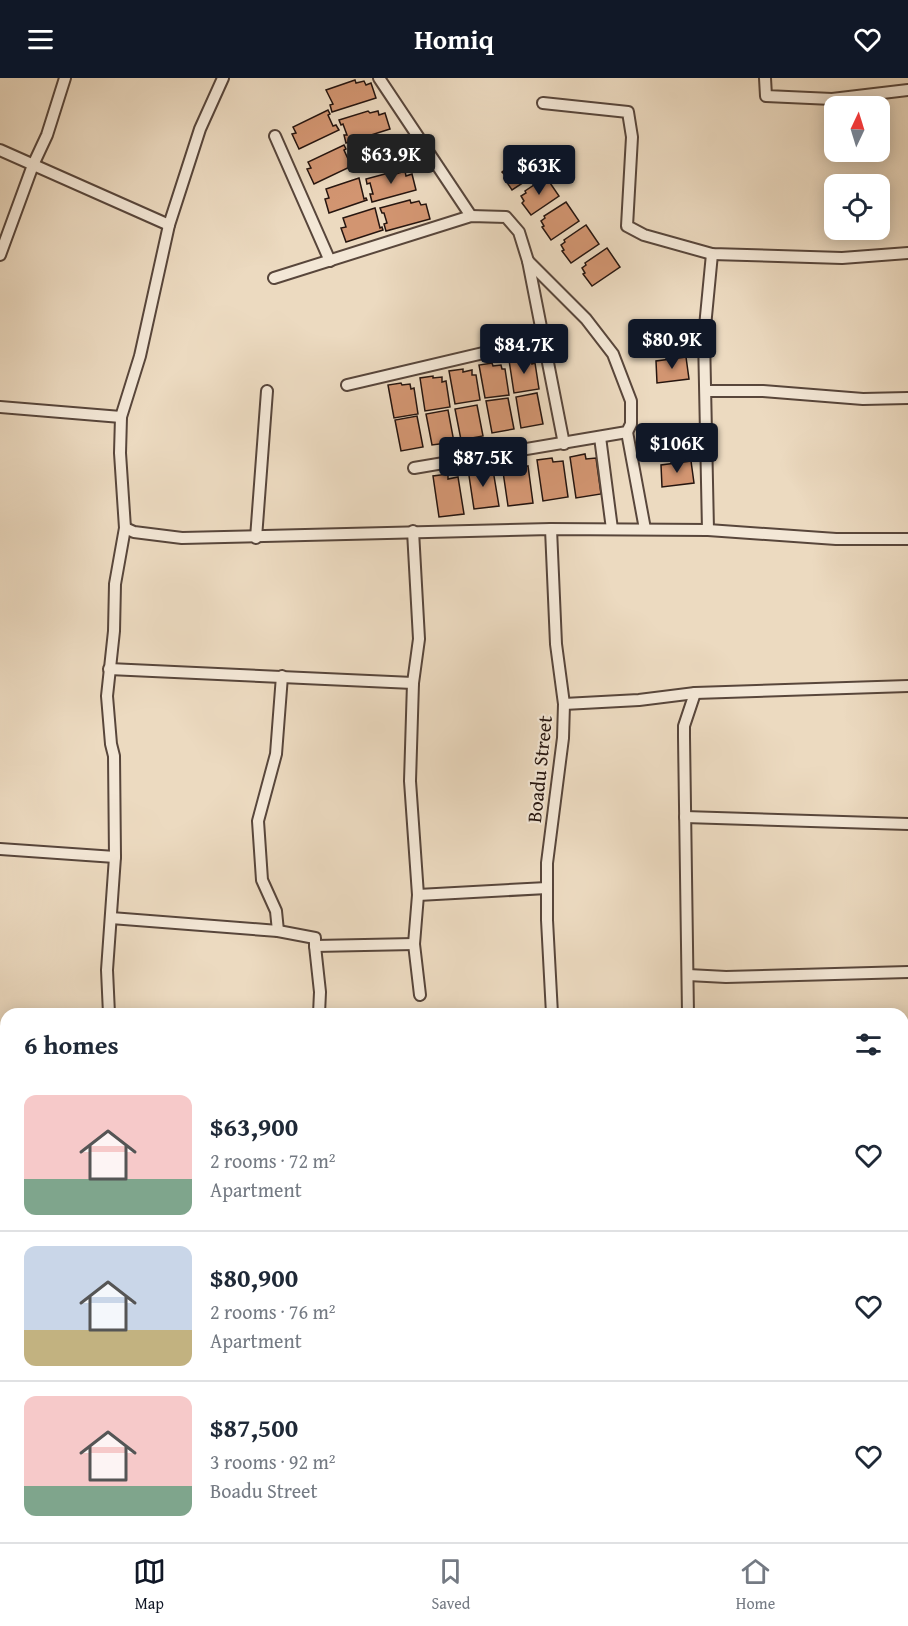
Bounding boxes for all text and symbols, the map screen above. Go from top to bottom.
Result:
text: Homiq [414,19,494,59]
icon: menu [24,23,57,56]
icon: heart [851,23,884,56]
north arrow [824,96,890,162]
map controls [824,96,890,240]
pin: $63.9K [342,134,440,185]
text: $63.9K [361,139,421,168]
pin: $63K [503,145,575,196]
text: $63K [517,150,561,179]
button: locate [824,174,890,240]
pin: $80.9K [623,319,721,370]
pin: $84.7K [475,324,573,375]
text: $80.9K [642,324,702,353]
text: $84.7K [494,329,554,358]
pin: $106K [635,423,719,474]
text: $106K [650,428,704,457]
pin: $87.5K [434,437,532,488]
text: $87.5K [453,442,513,471]
street label: Boadu Street [519,714,559,824]
text: 6 homes [24,1025,119,1064]
icon: filters [852,1028,885,1061]
text: $63,900 [210,1107,298,1146]
icon: home [72,1119,144,1191]
icon: heart [852,1139,885,1172]
text: 2 rooms · 72 m² [210,1146,336,1175]
text: Apartment [210,1175,302,1204]
text: $80,900 [210,1258,298,1297]
icon: home [72,1270,144,1342]
icon: heart [852,1290,885,1323]
text: 2 rooms · 76 m² [210,1297,336,1326]
text: Apartment [210,1326,302,1355]
text: $87,500 [210,1408,298,1447]
icon: home [72,1420,144,1492]
icon: heart [852,1440,885,1473]
text: 3 rooms · 92 m² [210,1447,336,1476]
text: Boadu Street [210,1476,318,1505]
tab: Map [133,1555,166,1615]
tab: Saved [431,1555,470,1615]
tab: Home [736,1555,775,1615]

